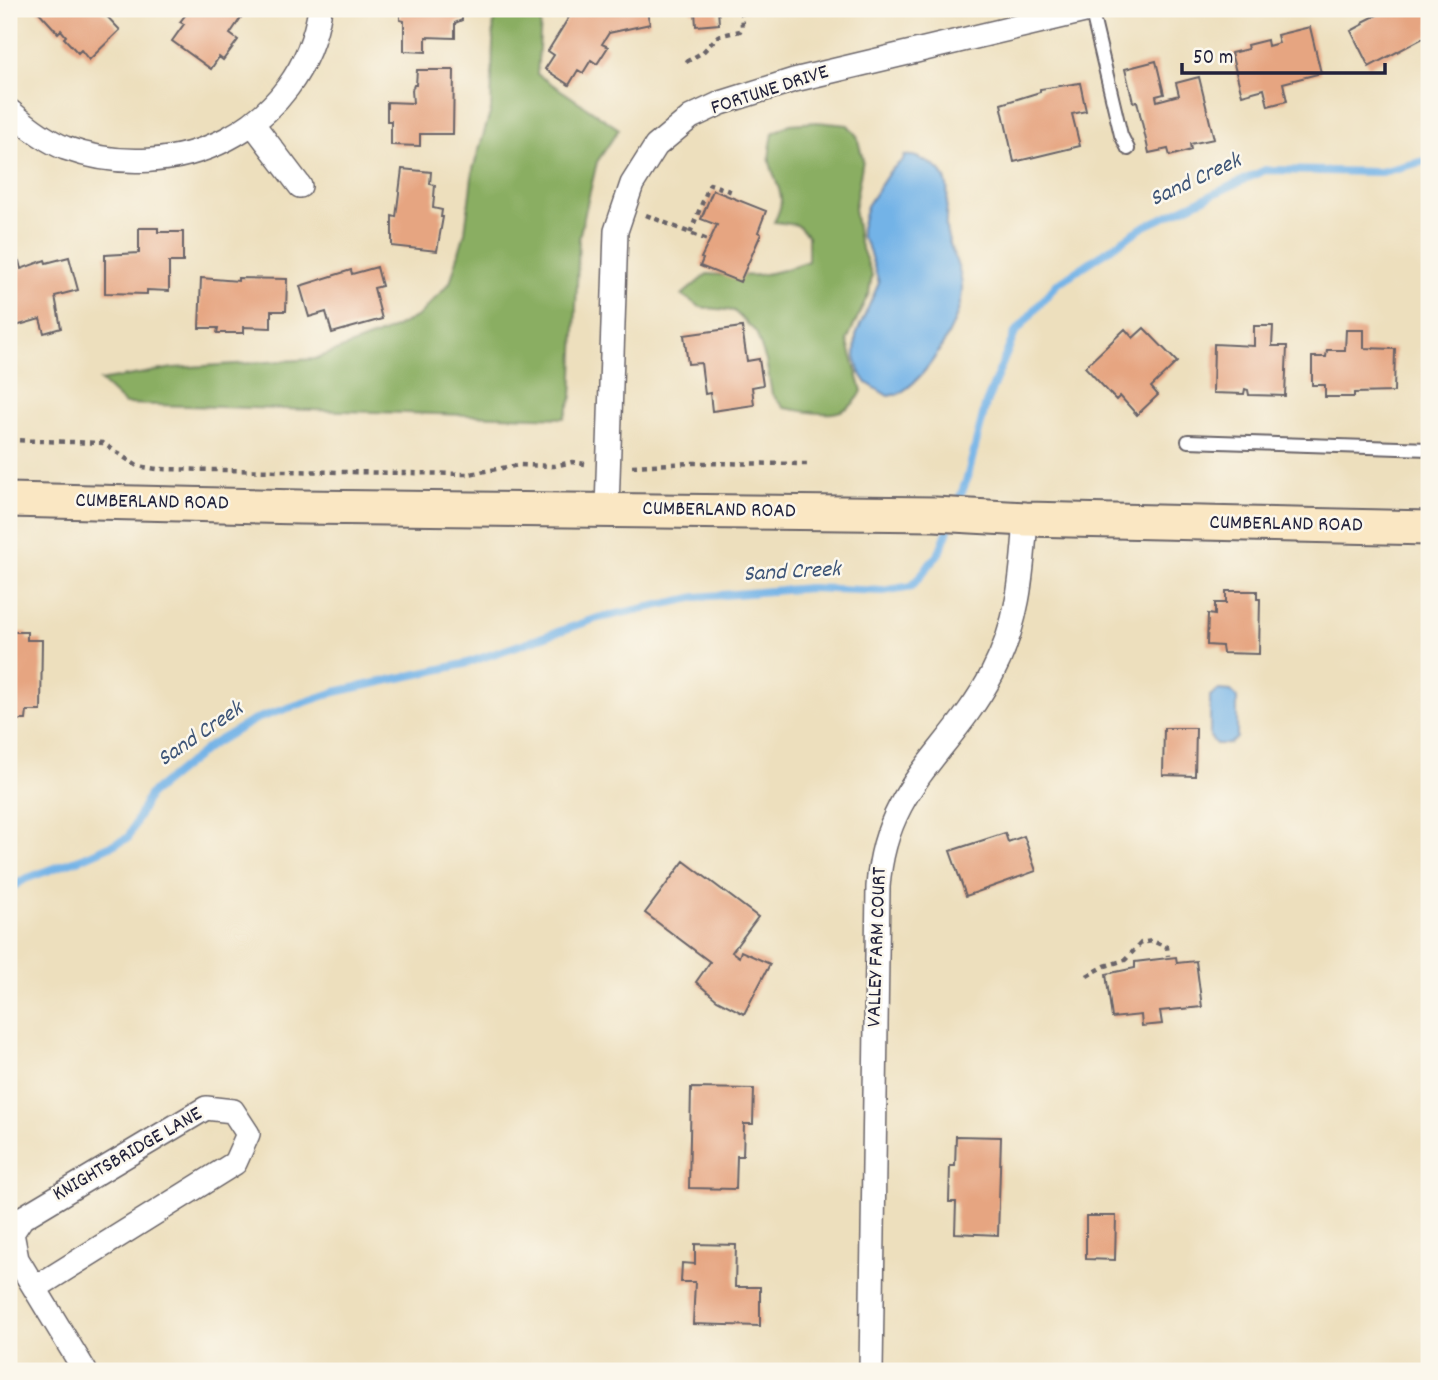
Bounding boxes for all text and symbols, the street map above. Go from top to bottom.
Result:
scale bar [1182,32,1386,76]
text: 50 m [1193,44,1233,74]
street label: FORTUNE DRIVE [707,58,833,124]
water label: Sand Creek [1145,144,1249,216]
street label: CUMBERLAND ROAD [75,487,229,519]
street label: CUMBERLAND ROAD [642,495,796,527]
street label: CUMBERLAND ROAD [1209,509,1363,541]
water label: Sand Creek [743,554,844,592]
water label: Sand Creek [151,693,253,776]
street label: VALLEY FARM COURT [860,866,896,1028]
street label: KNIGHTSBRIDGE LANE [48,1100,209,1210]

